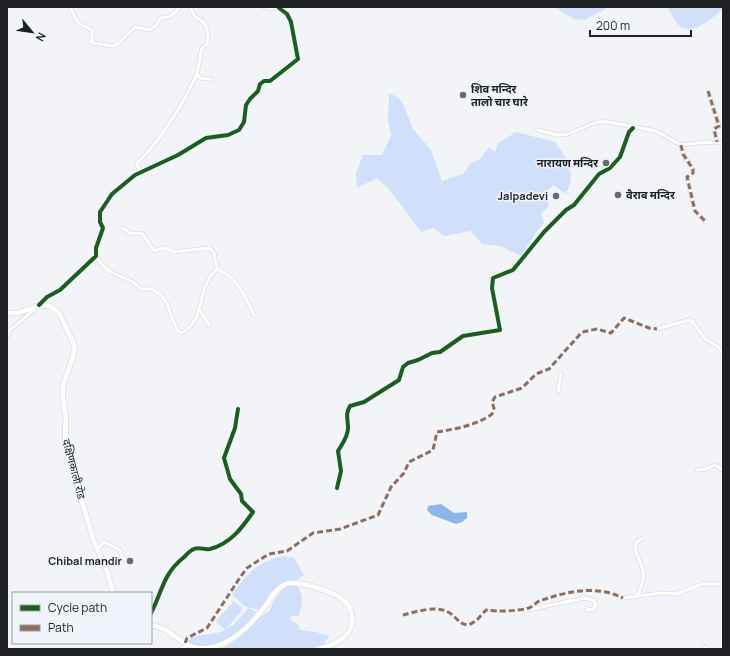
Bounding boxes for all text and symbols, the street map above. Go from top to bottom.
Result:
north arrow [12,12,52,52]
scale bar [590,12,691,38]
text: 200 m [596,17,630,34]
text: N [33,30,50,44]
place label: शिव मन्दिर तालो चार घारे [471,81,529,109]
marker: शिव मन्दिर तालो चार घारे [458,90,468,100]
place label: नारायण मन्दिर [537,155,599,170]
marker: नारायण मन्दिर [601,158,611,168]
place label: वैराब मन्दिर [626,187,676,202]
place label: Jalpadevi [498,188,548,203]
marker: वैराब मन्दिर [613,190,623,200]
marker: Jalpadevi [551,191,561,201]
street label: दक्षिणकाली रोड [59,437,90,501]
place label: Chibal mandir [48,553,123,568]
marker: Chibal mandir [125,556,135,566]
legend [12,592,152,644]
text: Cycle path [48,599,107,616]
text: Path [48,619,74,636]

